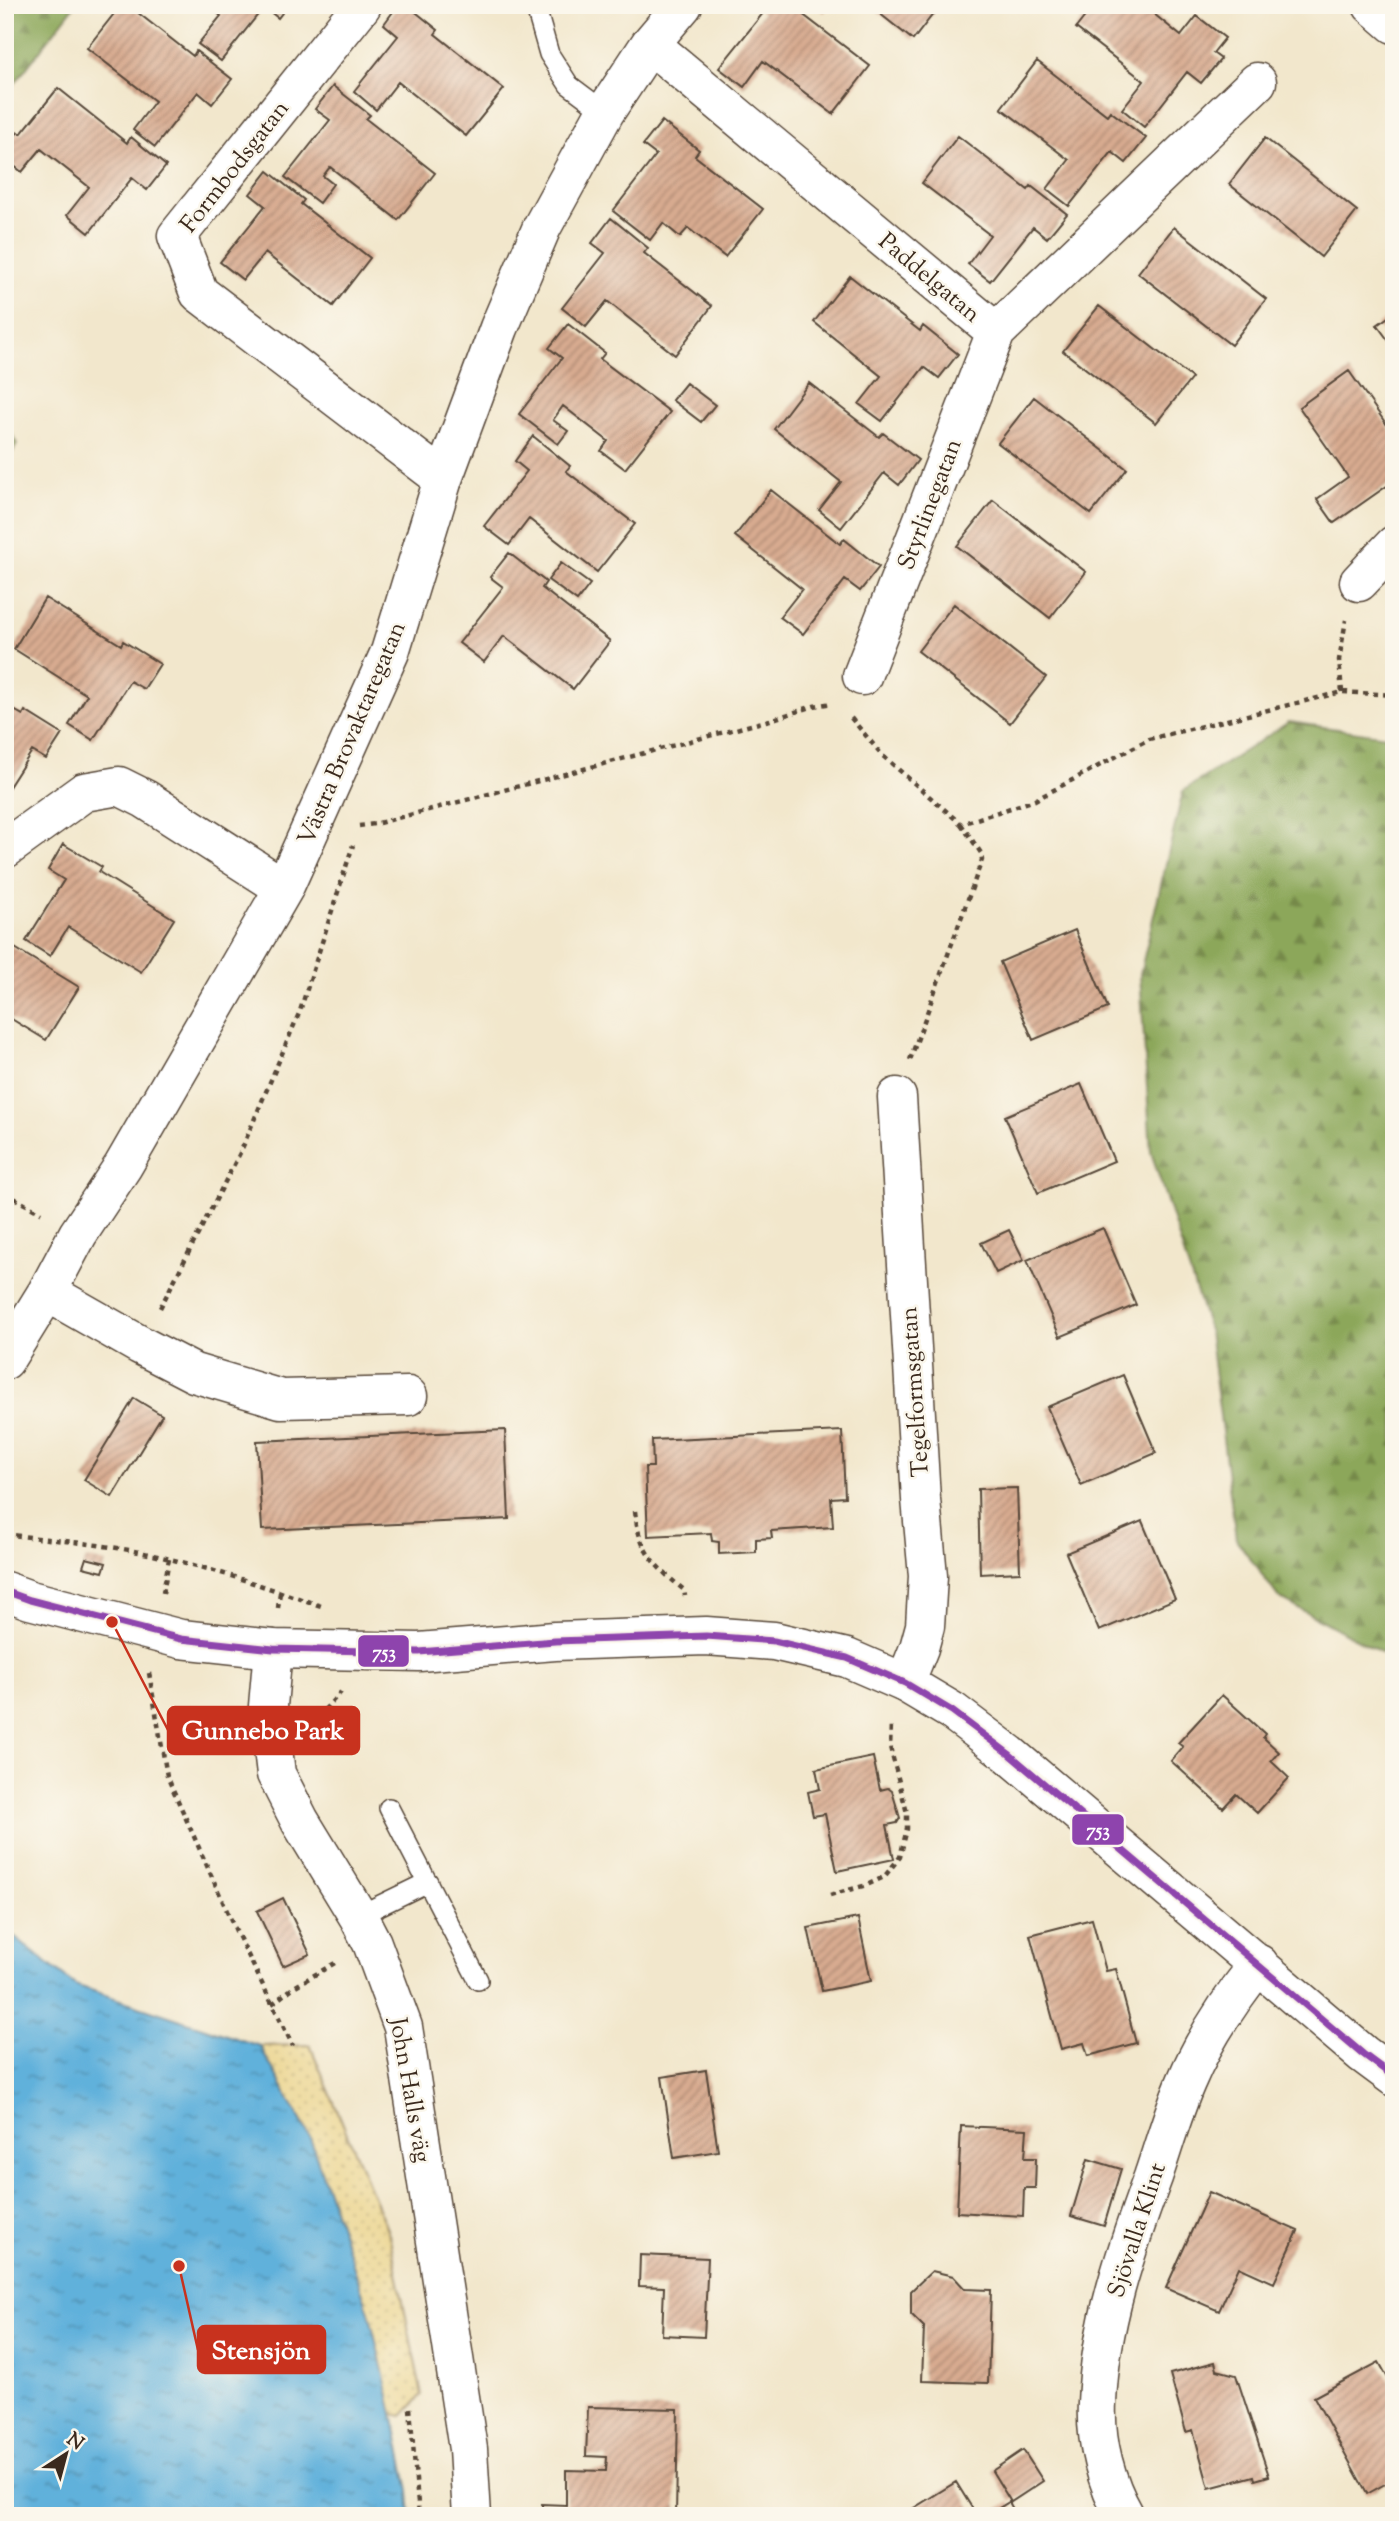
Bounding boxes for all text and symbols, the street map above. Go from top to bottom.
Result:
street label: Formbodsgatan [173,94,298,241]
street label: Paddelgatan [870,226,987,331]
street label: Styrlinegatan [890,434,971,575]
street label: Västra Brovaktaregatan [290,617,415,851]
street label: Tegelformsgatan [893,1306,939,1478]
line badge: 753 [357,1634,410,1668]
text: 753 [372,1640,396,1667]
callout: Gunnebo Park [168,1707,359,1754]
text: Gunnebo Park [182,1714,345,1751]
line badge: 753 [1071,1813,1125,1846]
text: 753 [1086,1818,1110,1845]
street label: John Halls väg [379,2013,439,2166]
street label: Sjövalla Klint [1100,2159,1176,2302]
callout: Stensjön [198,2326,325,2373]
text: Stensjön [212,2334,311,2371]
north arrow [32,2420,102,2490]
text: N [60,2427,89,2458]

